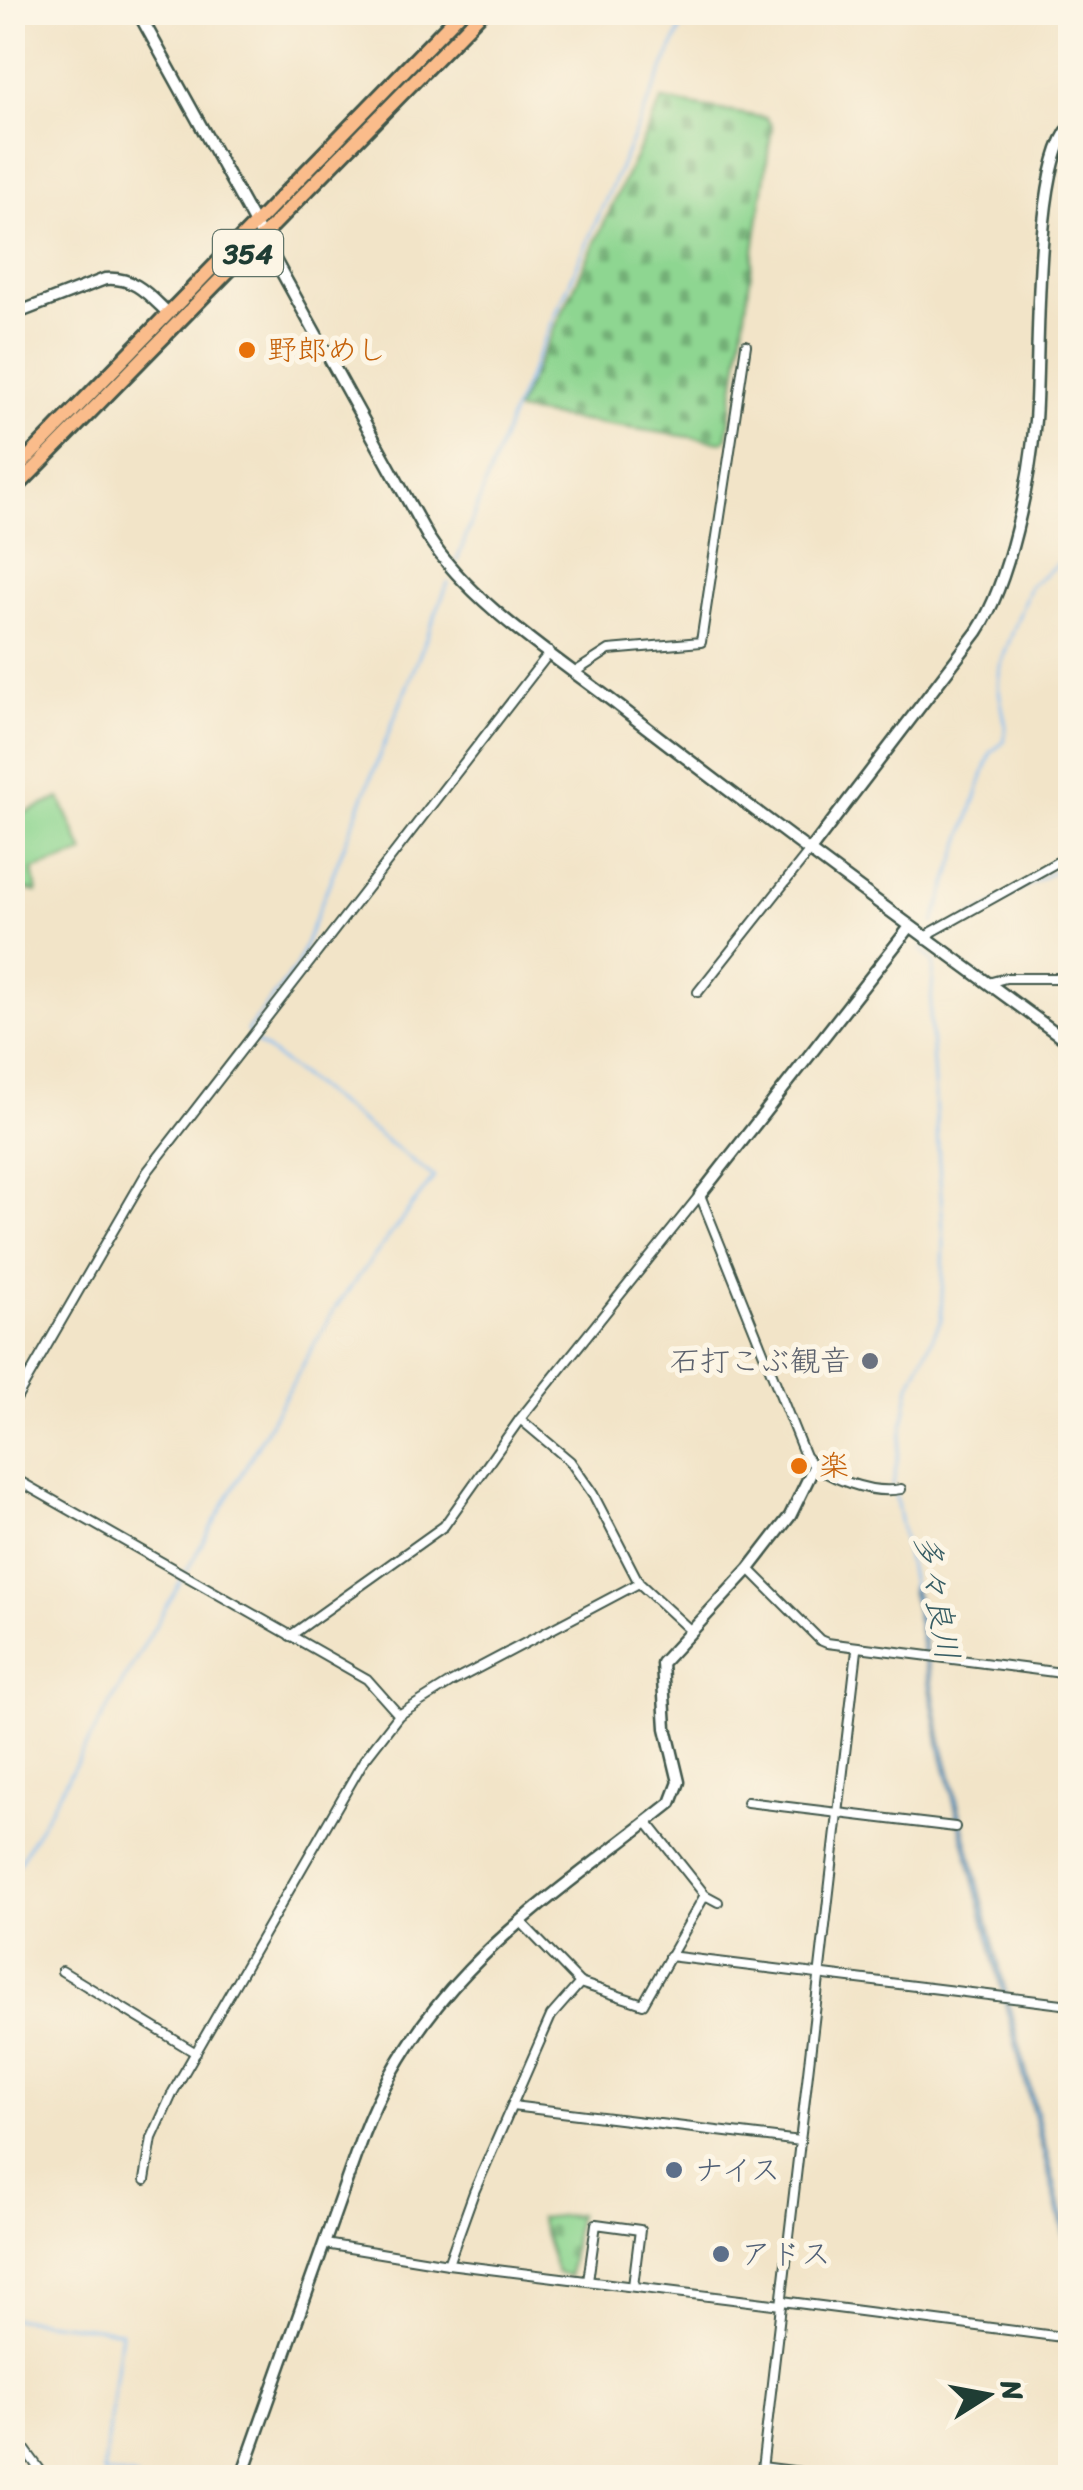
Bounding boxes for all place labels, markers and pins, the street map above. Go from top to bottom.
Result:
place label: 野郎めし [267,323,387,377]
marker: 野郎めし [236,339,258,361]
place label: 石打こぶ観音 [670,1334,850,1388]
marker: 石打こぶ観音 [859,1350,881,1372]
place label: 楽 [819,1439,849,1493]
marker: 楽 [788,1455,810,1477]
place label: ナイス [694,2143,780,2197]
marker: ナイス [663,2159,685,2181]
place label: アドス [741,2227,831,2281]
marker: アドス [710,2243,732,2265]

